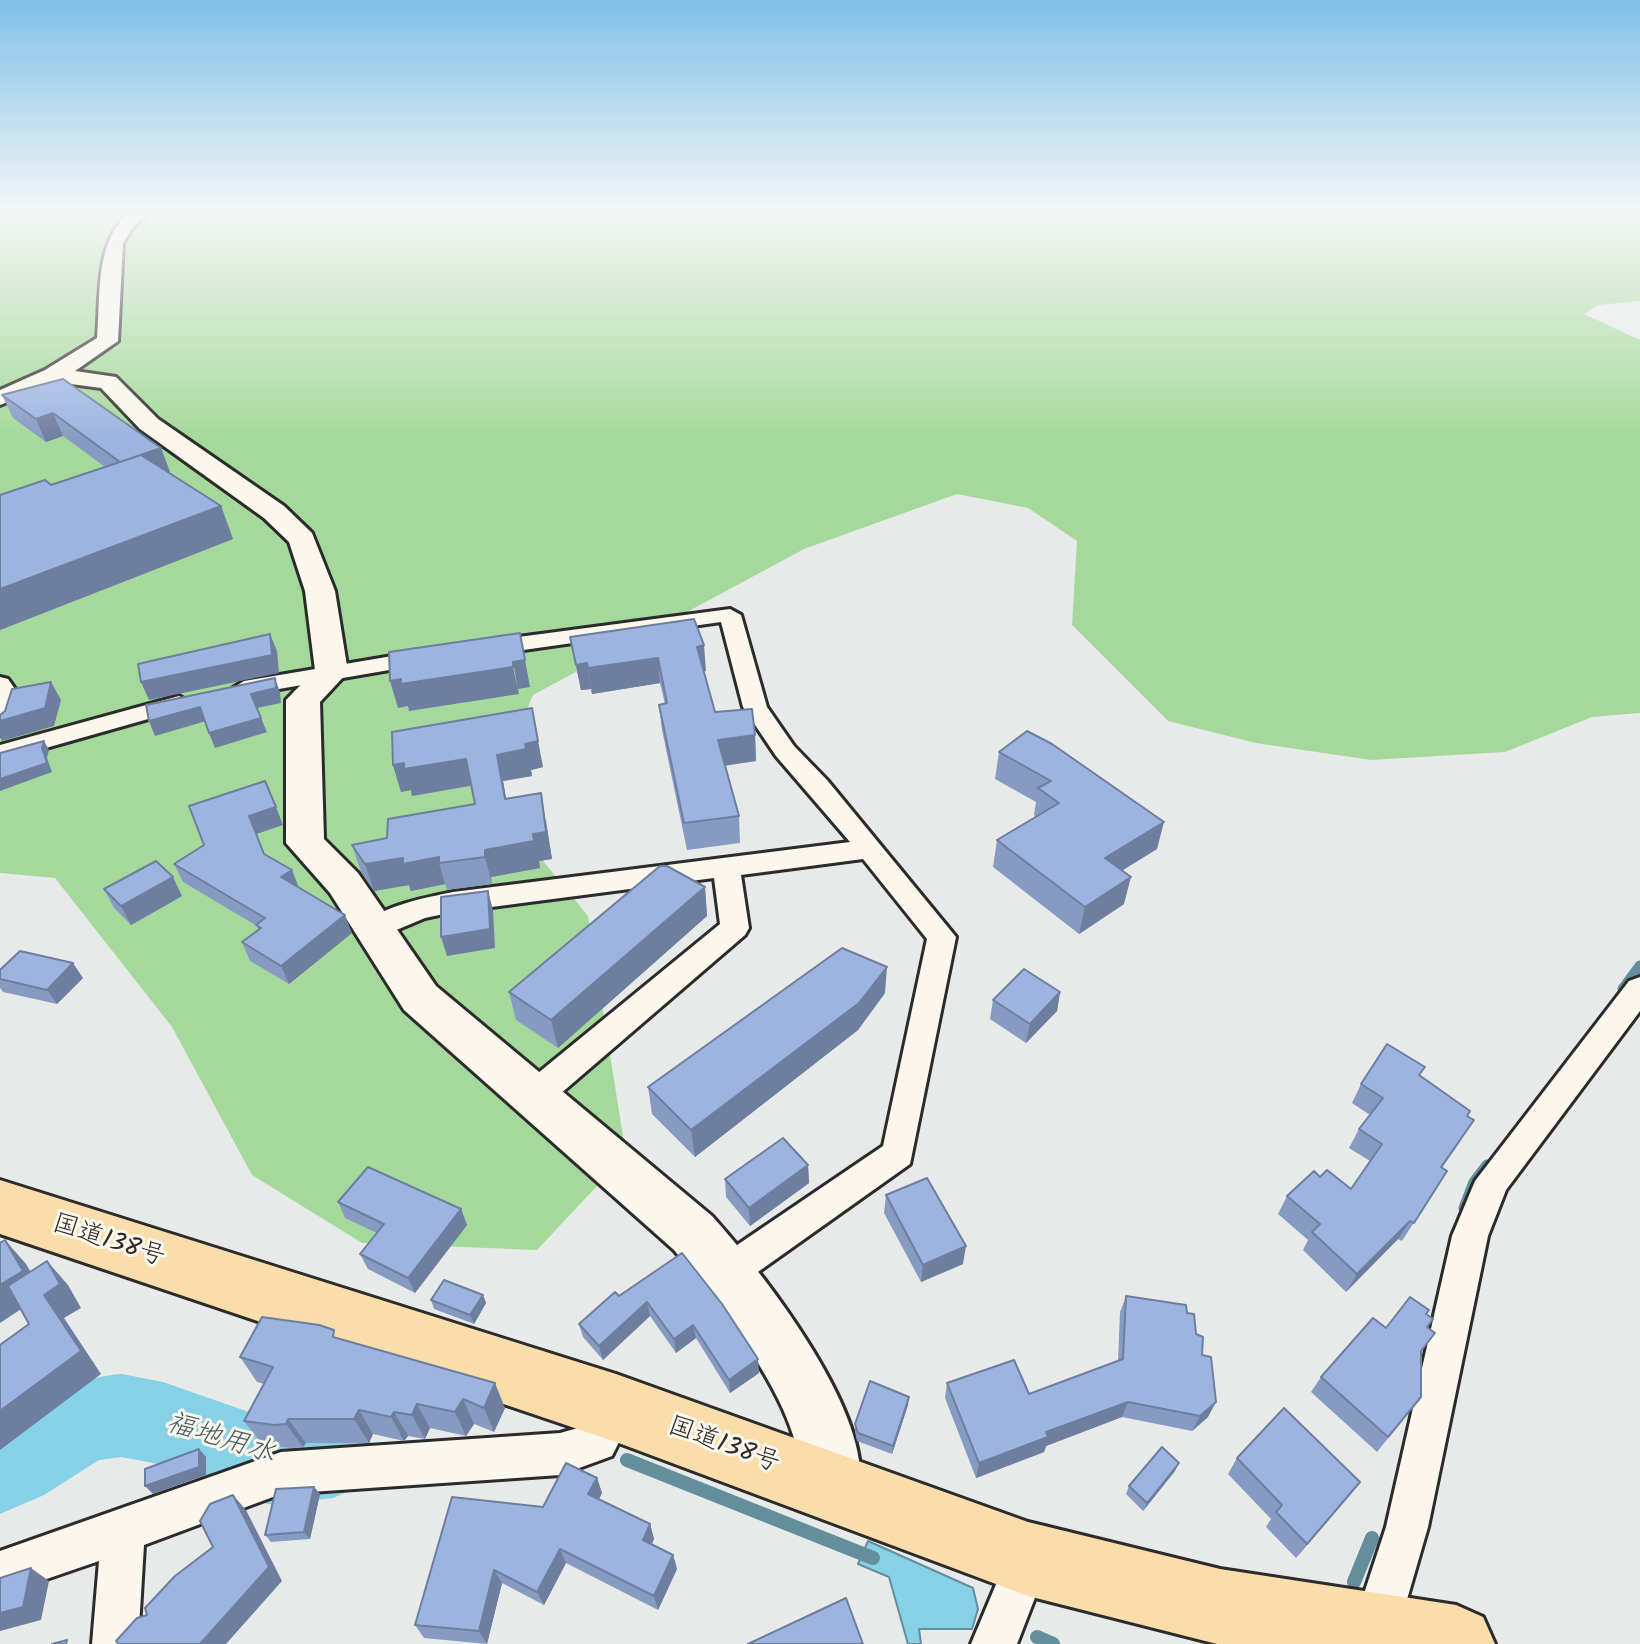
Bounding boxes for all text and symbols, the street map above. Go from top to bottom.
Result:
street label: 国道138号 [48,1210,168,1276]
water label: 福地用水 [162,1409,278,1473]
street label: 国道138号 [663,1412,783,1482]

